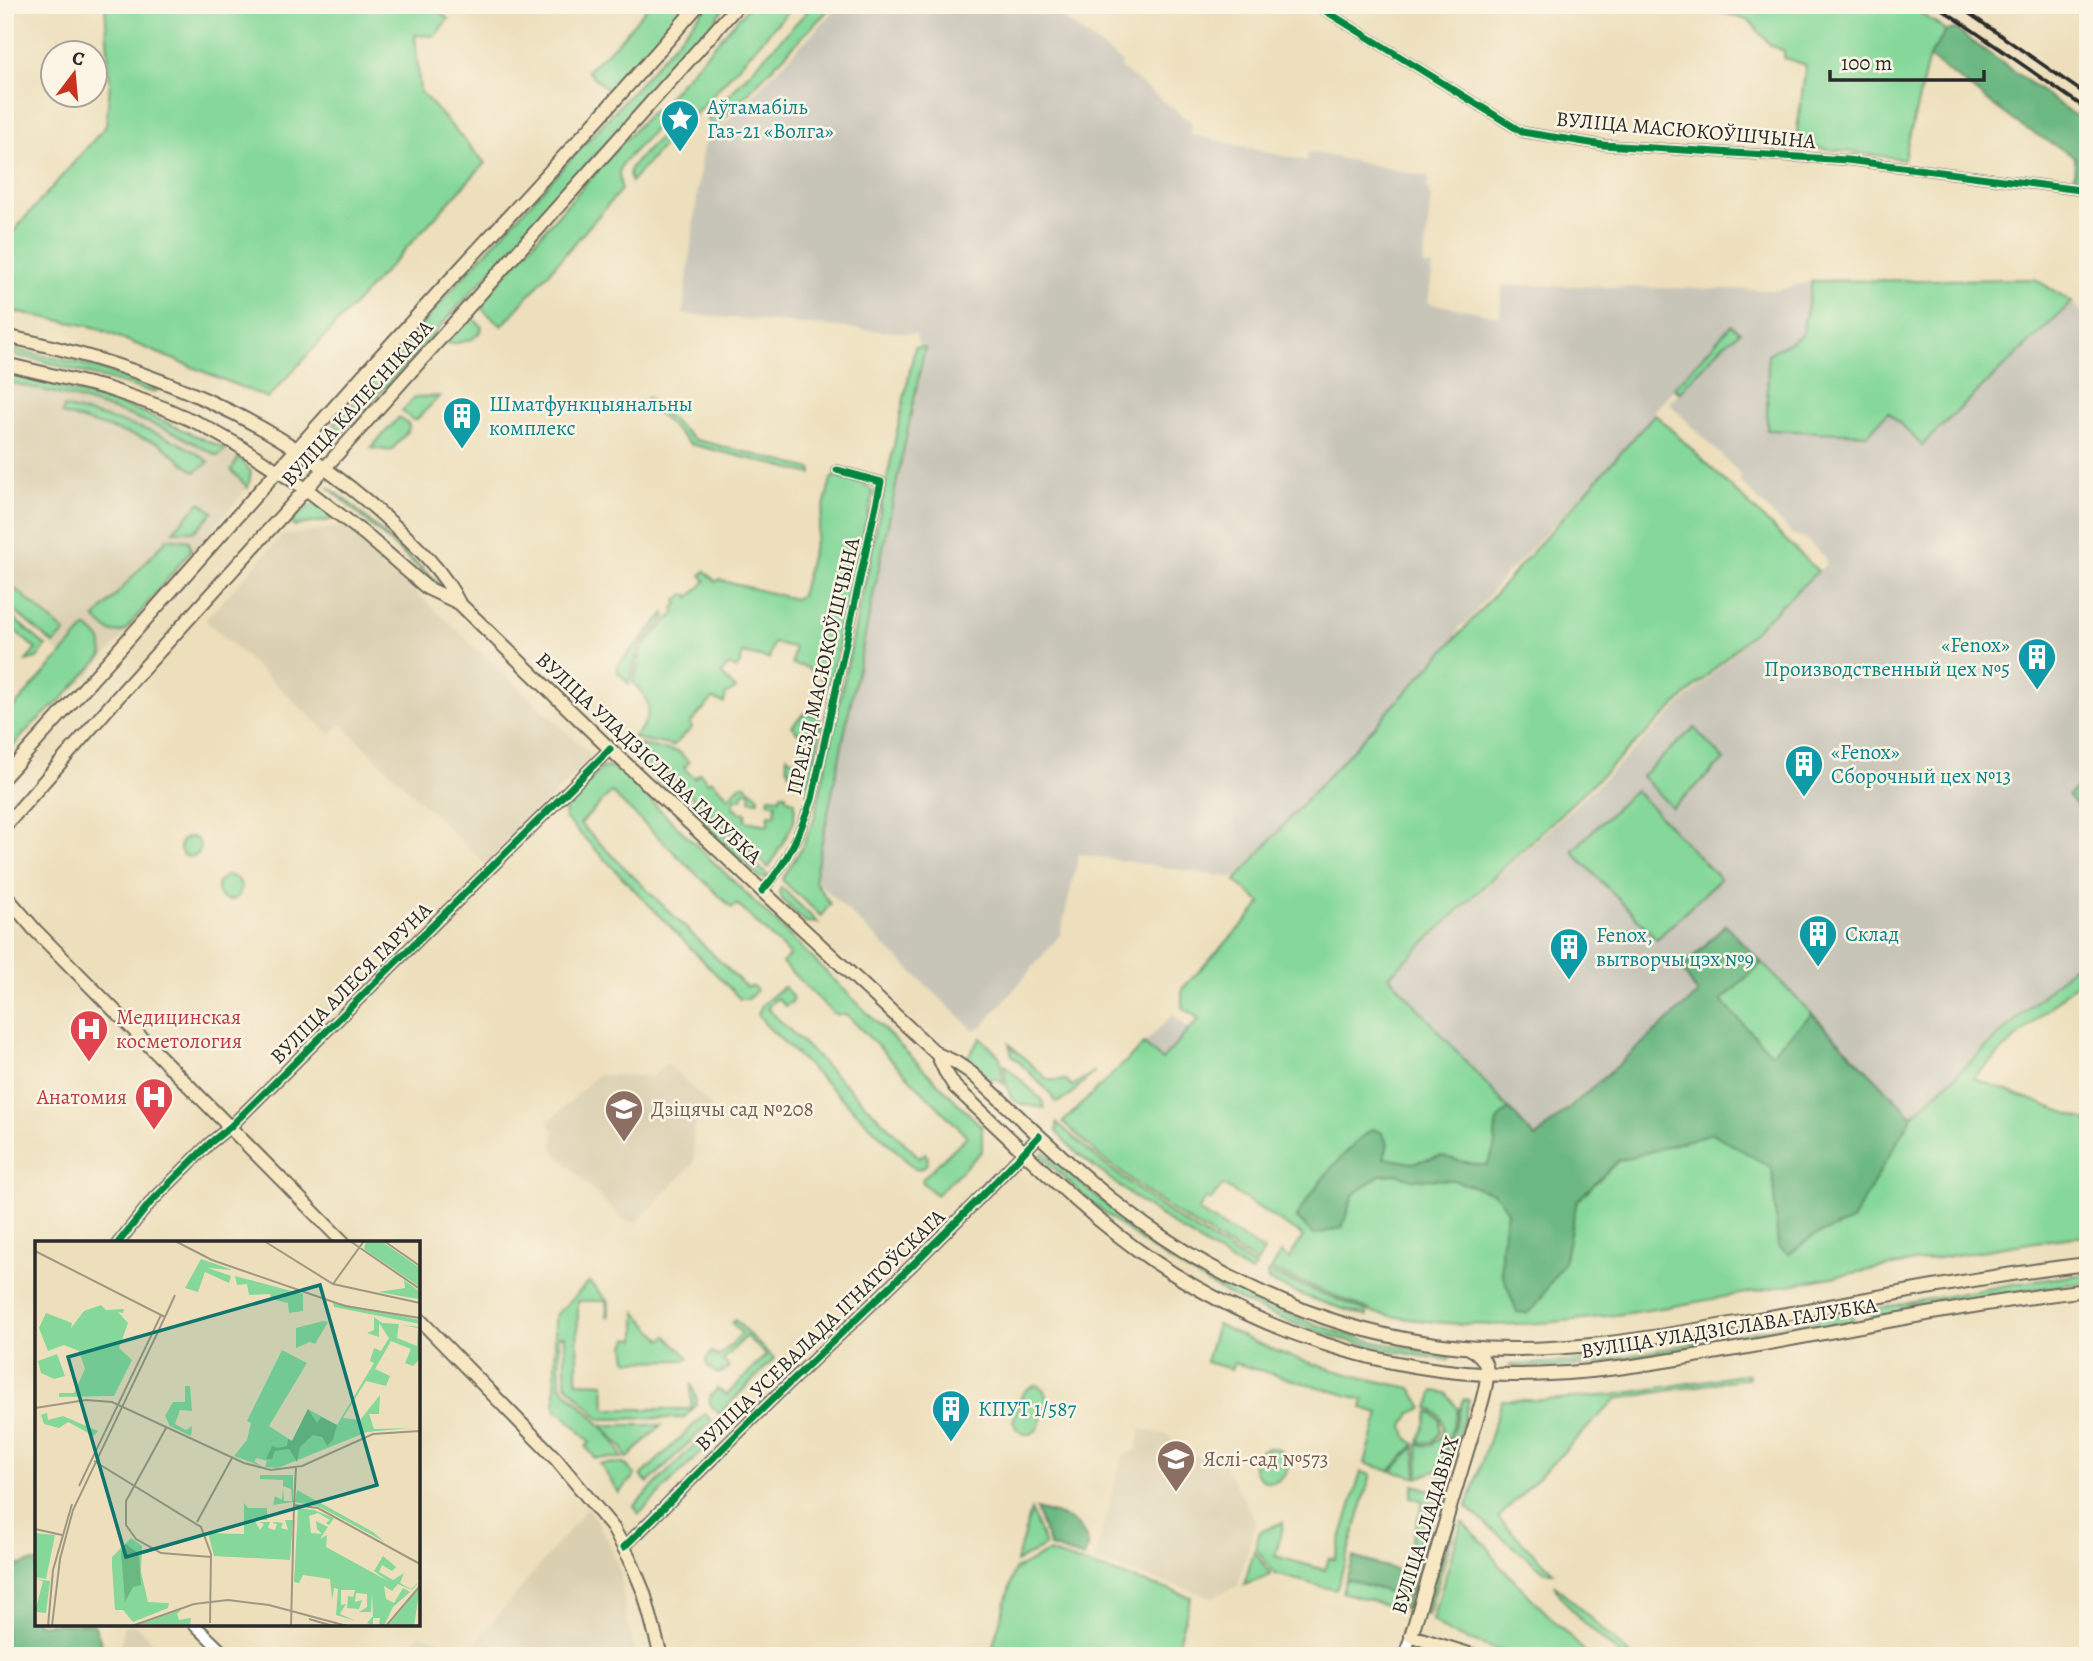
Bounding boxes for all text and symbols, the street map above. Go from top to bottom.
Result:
north arrow [38,38,108,108]
scale bar [1830,38,1984,82]
text: С [69,45,88,73]
text: 100 m [1841,49,1892,77]
place label: Аўтамабіль Газ-21 «Волга» [706,93,834,145]
place icon: Аўтамабіль Газ-21 «Волга» [659,98,701,153]
street label: ВУЛІЦА МАСЮКОЎШЧЫНА [1555,105,1818,155]
street label: ВУЛІЦА КАЛЕСНІКАВА [275,313,440,492]
place label: Шматфункцыянальны комплекс [489,390,693,442]
building icon: Шматфункцыянальны комплекс [441,395,483,450]
street label: ПРАЕЗД МАСЮКОЎШЧЫНА [780,534,866,798]
place label: «Fenox» Производственный цех №5 [1764,631,2010,683]
building icon: «Fenox» Производственный цех №5 [2016,636,2058,691]
street label: ВУЛІЦА УЛАДЗІСЛАВА ГАЛУБКА [530,646,769,871]
place label: «Fenox» Сборочный цех №13 [1831,738,2011,790]
building icon: «Fenox» Сборочный цех №13 [1783,743,1825,798]
street label: ВУЛІЦА АЛЕСЯ ГАРУНА [264,896,438,1070]
building icon: Склад [1797,913,1839,968]
place label: Склад [1845,920,1899,948]
place label: Fenox, вытворчы цэх №9 [1596,921,1754,973]
building icon: Fenox, вытворчы цэх №9 [1548,926,1590,981]
place label: Медицинская косметология [116,1003,242,1055]
hospital icon: Медицинская косметология [68,1008,110,1063]
hospital icon: Анатомия [133,1076,175,1131]
place label: Анатомия [36,1083,127,1111]
school or university icon: Дзіцячы сад №208 [603,1088,645,1143]
place label: Дзіцячы сад №208 [651,1095,814,1123]
street label: ВУЛІЦА УСЕВАЛАДА ІГНАТОЎСКАГА [689,1202,952,1457]
inset map [35,1241,420,1626]
street label: ВУЛІЦА УЛАДЗІСЛАВА ГАЛУБКА [1579,1291,1880,1365]
building icon: КПУТ 1/587 [930,1388,972,1443]
place label: КПУТ 1/587 [978,1395,1076,1423]
street label: ВУЛІЦА АЛАДАВЫХ [1385,1432,1465,1618]
school or university icon: Яслі-сад №573 [1155,1438,1197,1493]
place label: Яслі-сад №573 [1203,1445,1329,1473]

